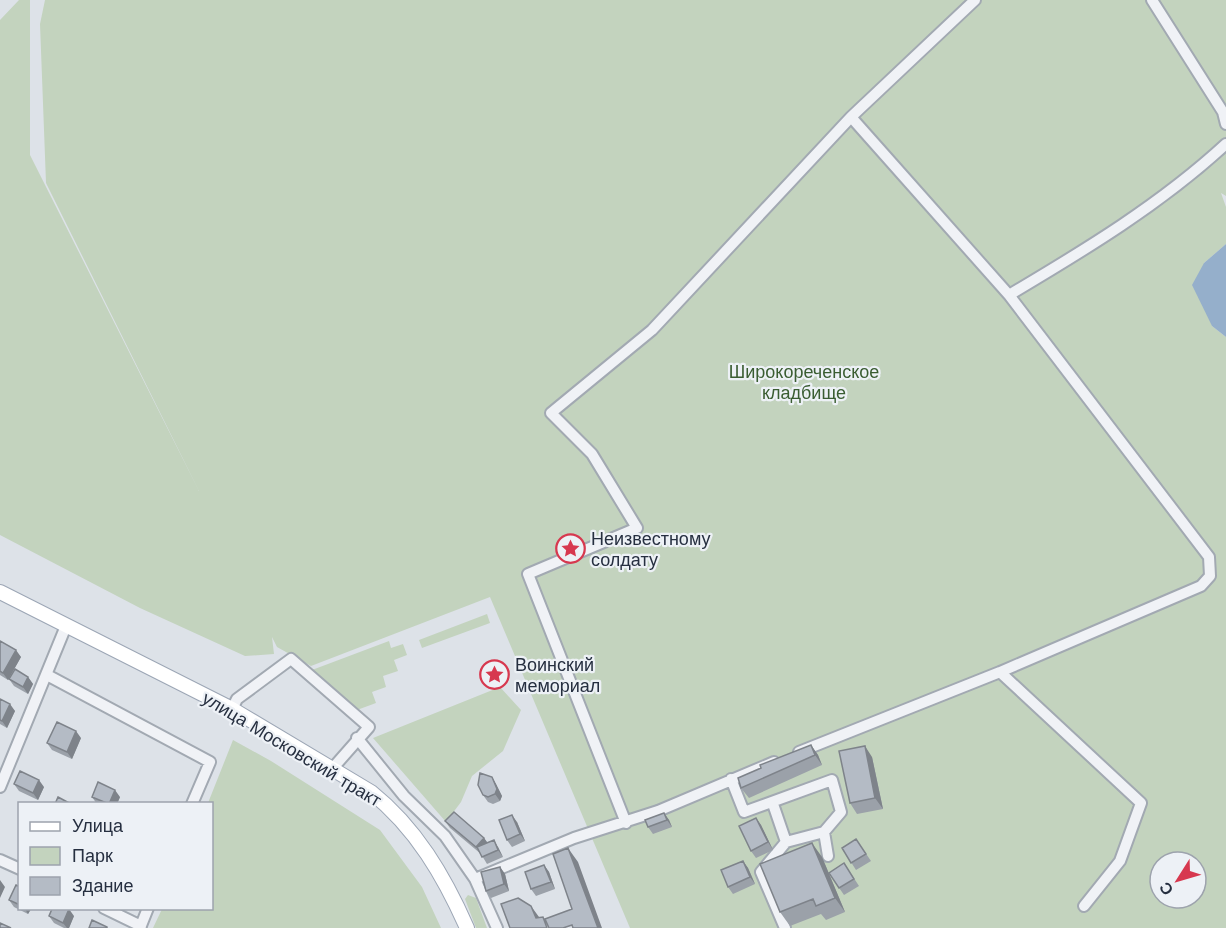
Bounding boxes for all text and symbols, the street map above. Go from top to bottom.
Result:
park label: Широкореченское кладбище [729,361,879,403]
place label: Неизвестному солдату [591,528,710,570]
place icon: Неизвестному солдату [554,532,586,564]
place label: Воинский мемориал [515,654,600,696]
place icon: Воинский мемориал [478,658,510,690]
street label: улица Московский тракт [199,687,385,811]
legend [18,802,213,910]
text: Улица [72,815,124,836]
text: Парк [72,845,113,866]
north arrow [1148,850,1208,910]
text: Здание [72,875,133,896]
text: С [1155,878,1177,899]

